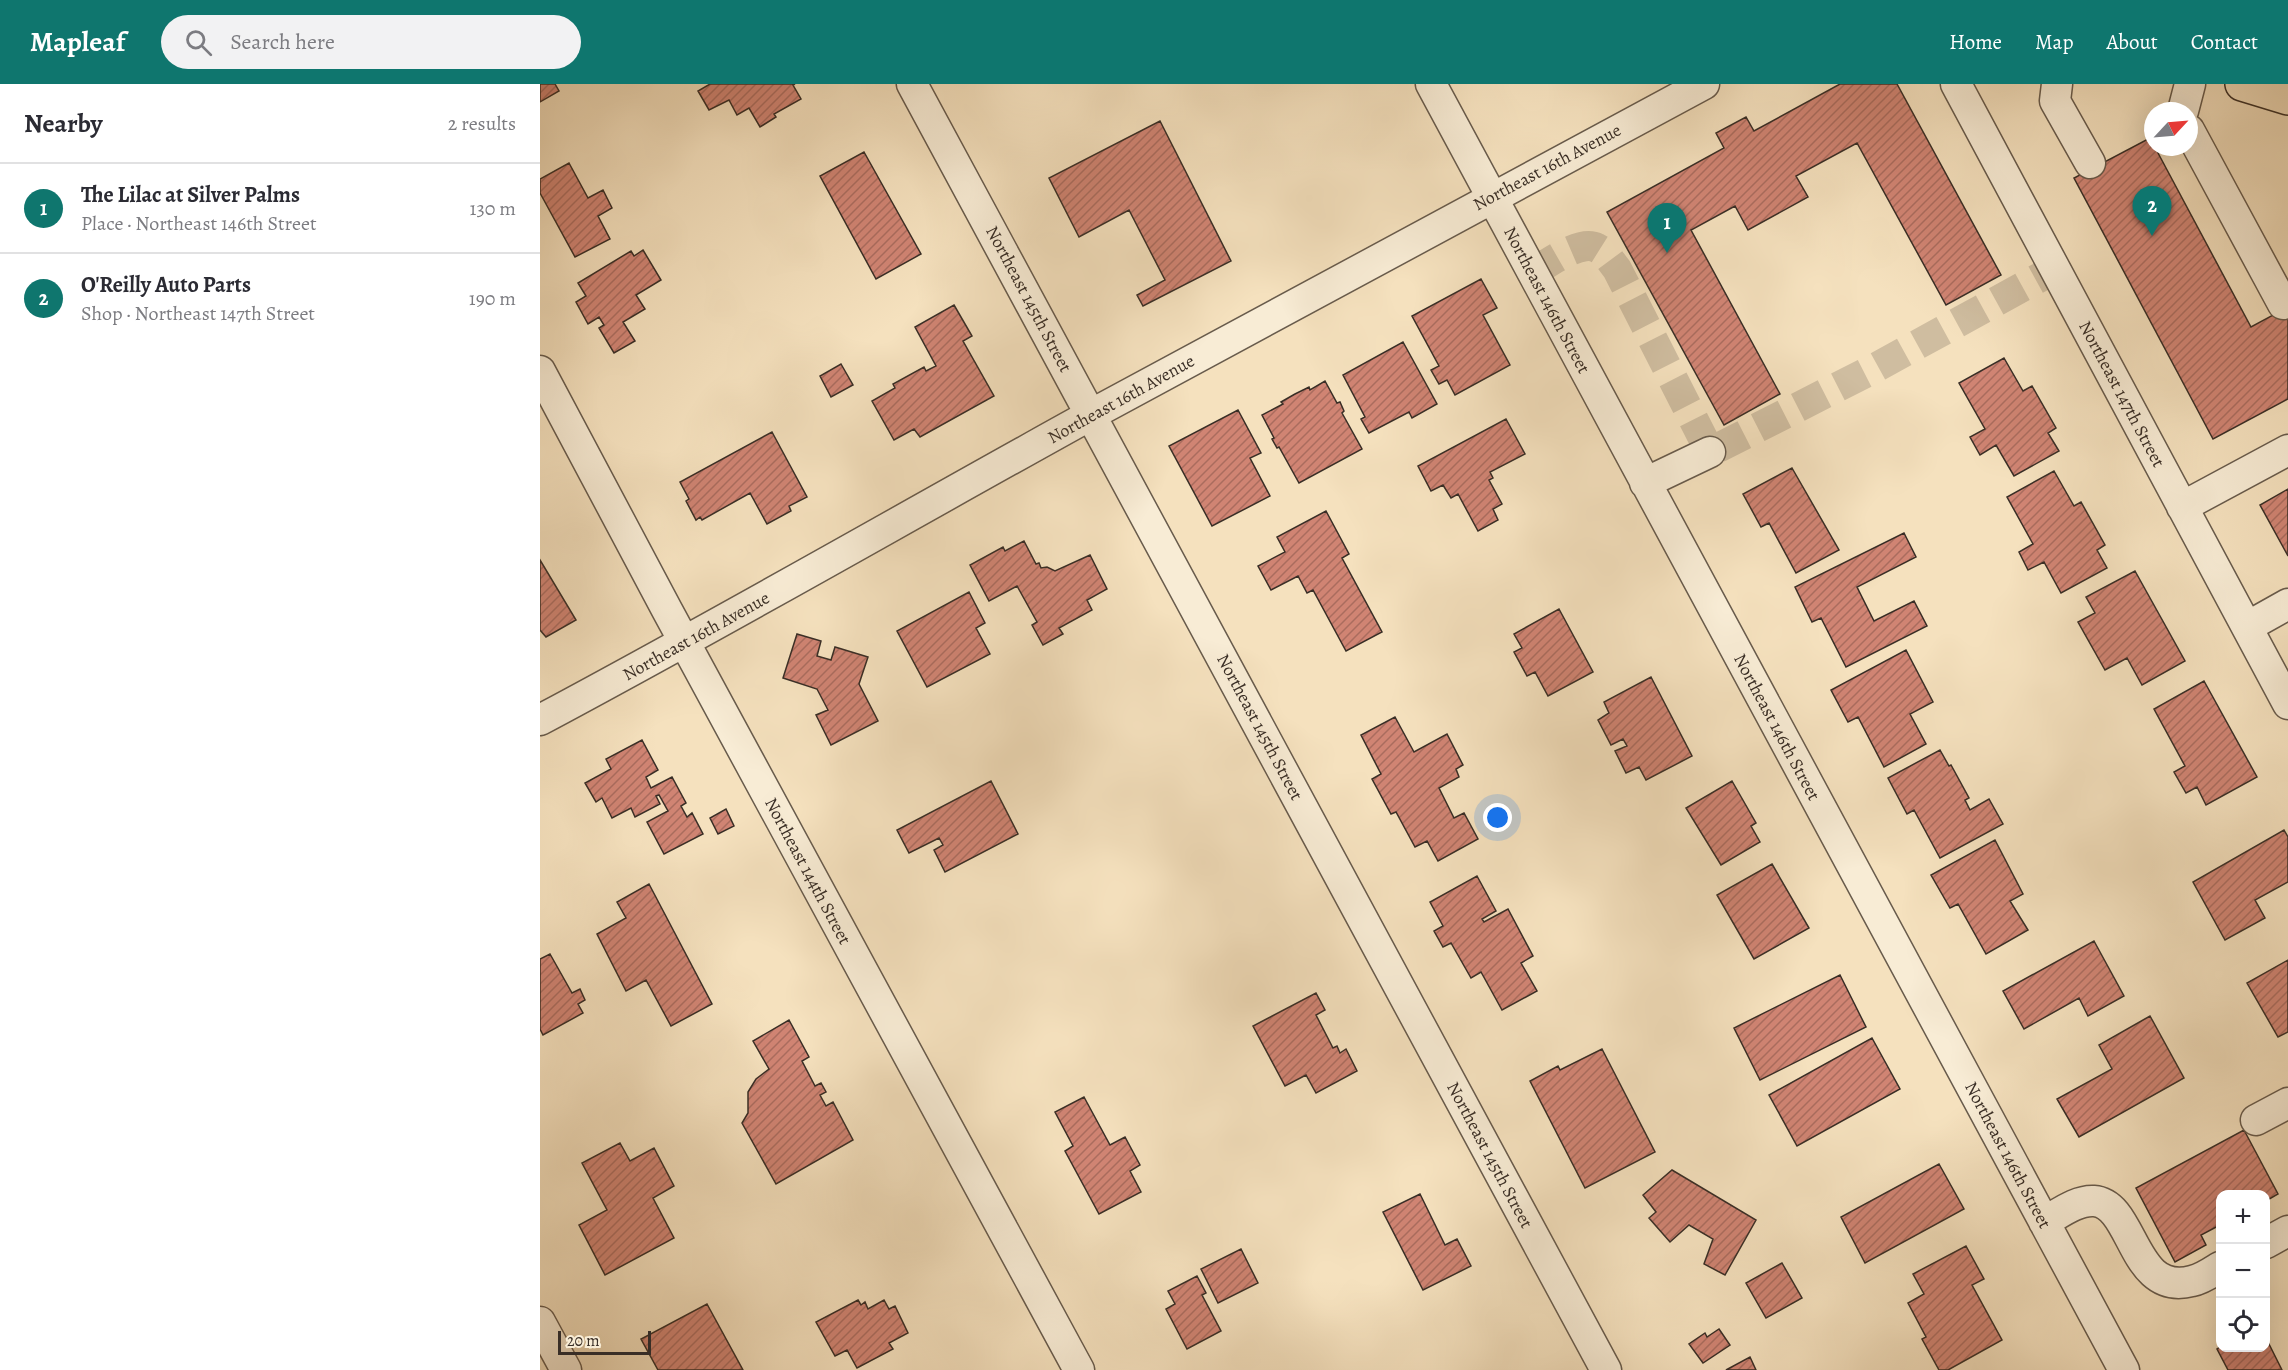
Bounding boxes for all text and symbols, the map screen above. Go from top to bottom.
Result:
search box [161,15,581,69]
text: Mapleaf [30,23,125,61]
icon: search [182,26,215,59]
text: Search here [230,27,335,57]
text: Home [1949,28,2002,56]
text: Map [2035,28,2073,56]
text: About [2106,28,2158,56]
text: Contact [2191,28,2258,56]
north arrow [2144,102,2198,156]
text: Nearby [24,106,103,141]
text: 2 results [448,110,516,137]
street label: Northeast 16th Avenue [1469,118,1625,216]
text: The Lilac at Silver Palms [81,180,300,210]
pin: 2 [2132,186,2172,236]
text: 1 [40,195,47,222]
text: 130 m [470,195,516,222]
pin: 1 [1648,204,1686,253]
text: Place · Northeast 146th Street [81,210,317,237]
street label: Northeast 145th Street [980,222,1078,376]
street label: Northeast 146th Street [1498,222,1596,378]
text: O'Reilly Auto Parts [81,270,251,300]
text: 2 [39,285,48,312]
text: 190 m [469,285,516,312]
text: Shop · Northeast 147th Street [81,300,315,327]
street label: Northeast 147th Street [2073,317,2171,471]
street label: Northeast 16th Avenue [1043,349,1199,449]
street label: Northeast 16th Avenue [618,586,774,686]
street label: Northeast 146th Street [1728,649,1826,805]
street label: Northeast 145th Street [1211,650,1309,804]
street label: Northeast 144th Street [759,793,857,949]
your location [1483,803,1512,832]
street label: Northeast 146th Street [1959,1077,2057,1233]
street label: Northeast 145th Street [1441,1078,1539,1232]
map controls [2216,1190,2270,1352]
button: + [2216,1190,2270,1244]
button: − [2216,1244,2270,1298]
button: locate [2216,1298,2270,1352]
scale bar [558,1328,651,1356]
text: 20 m [567,1330,600,1352]

